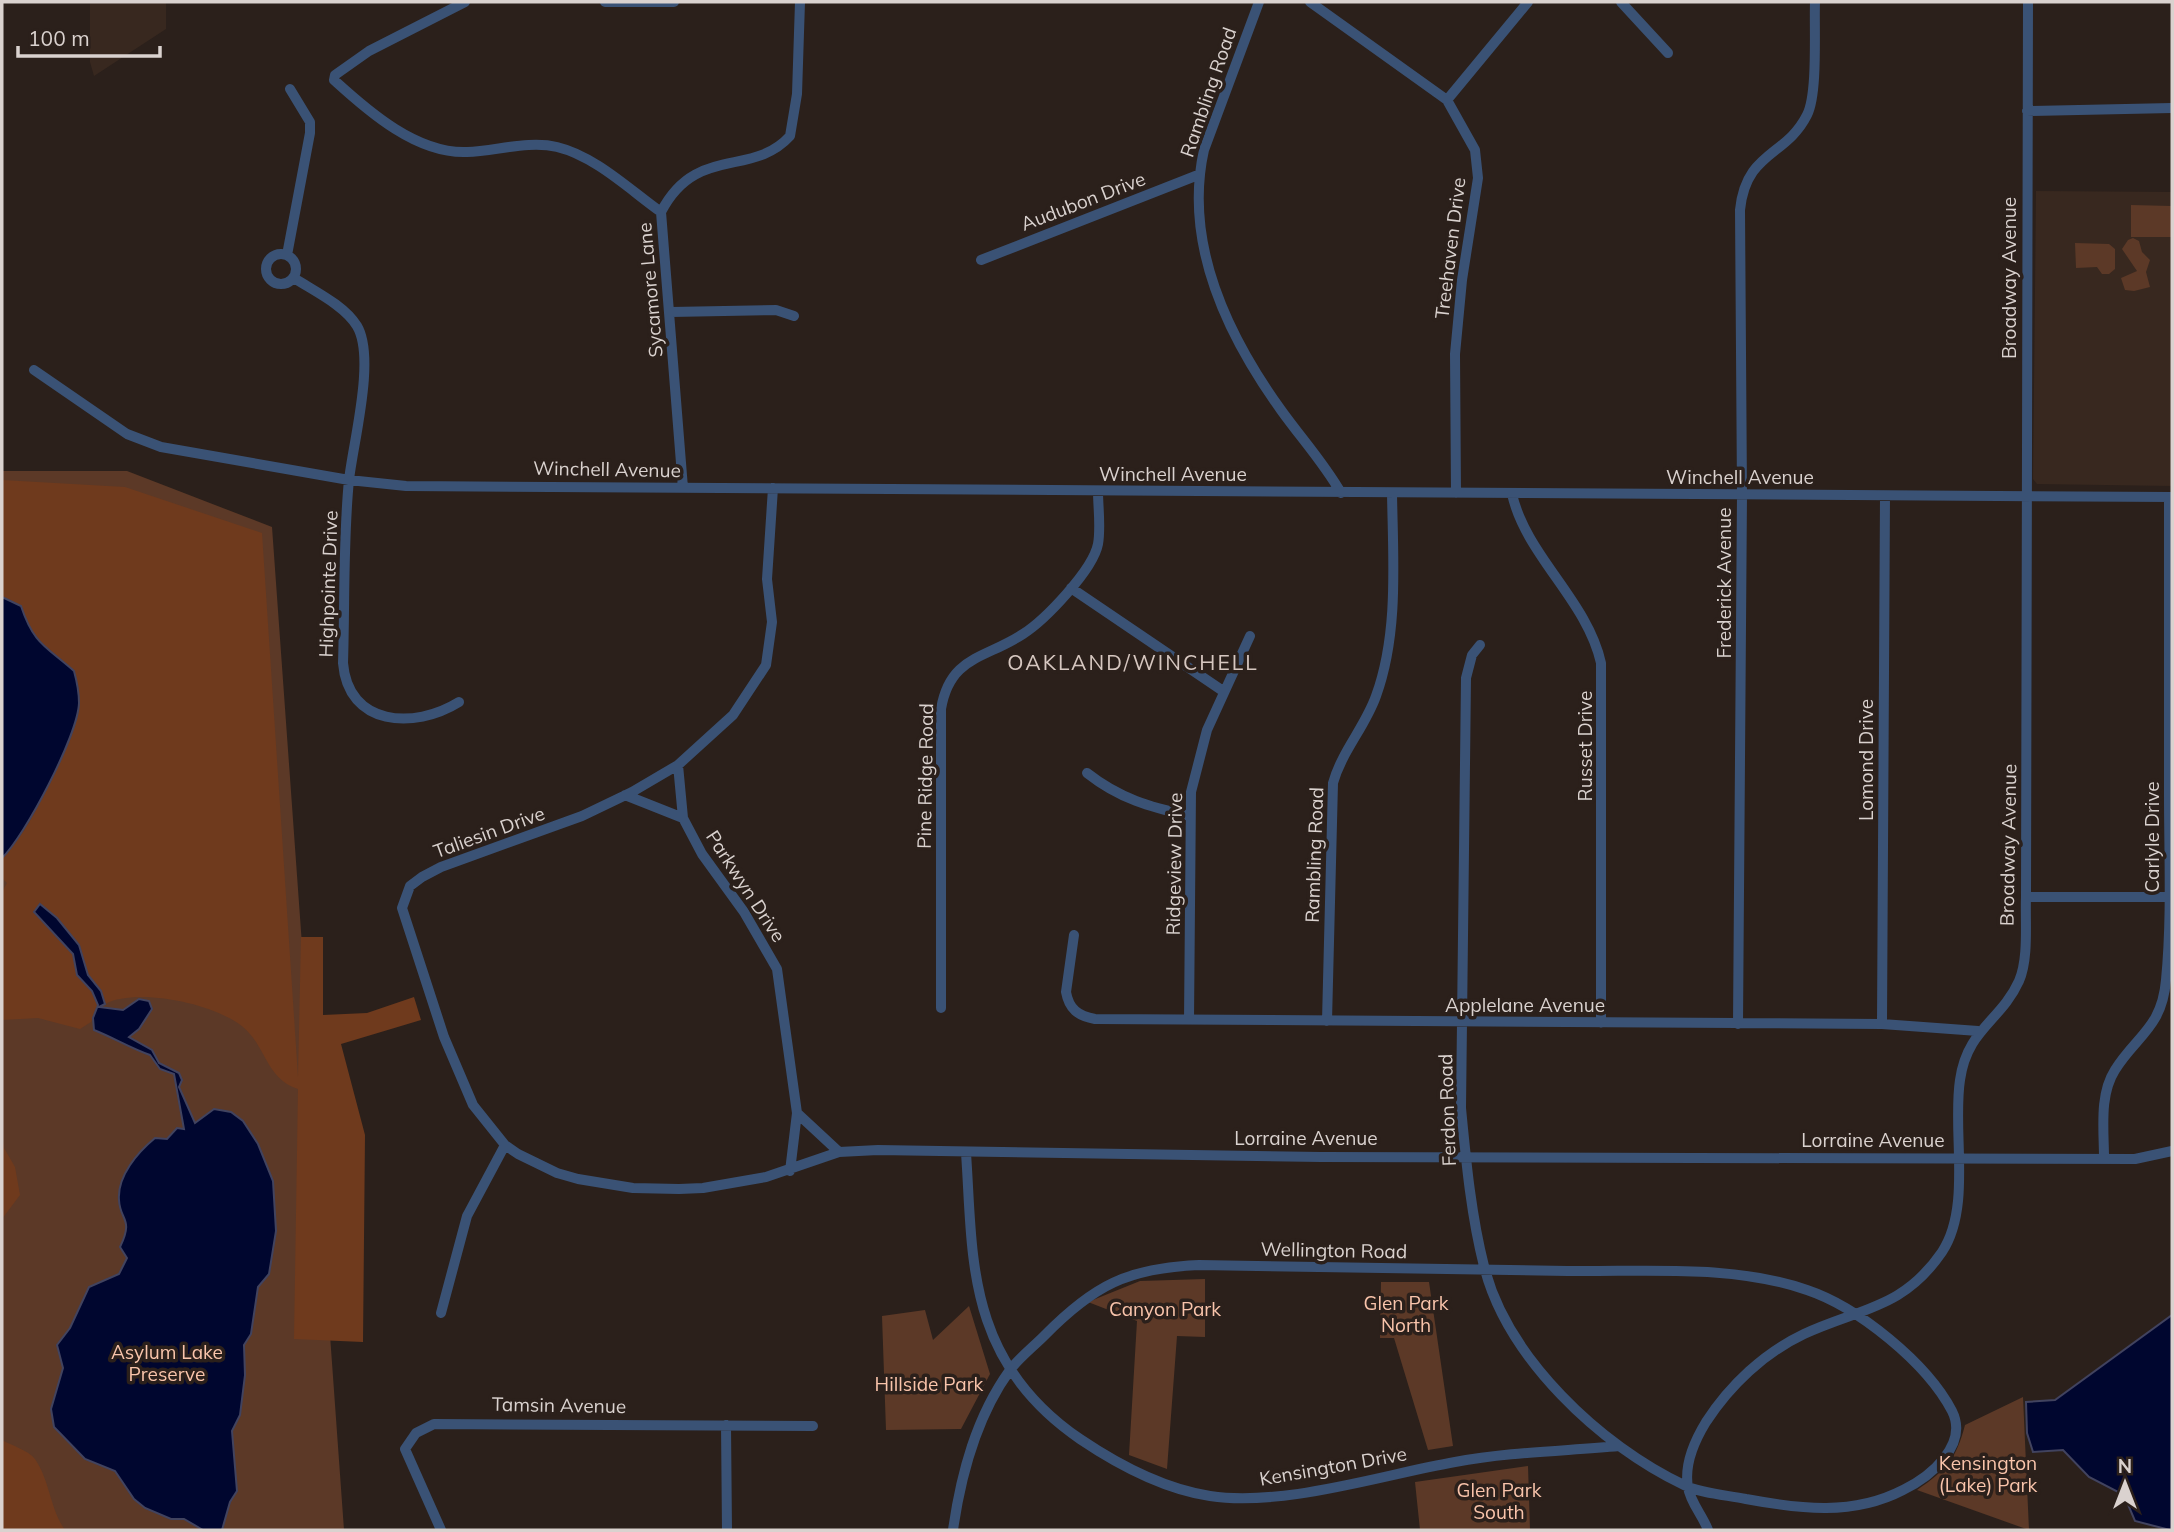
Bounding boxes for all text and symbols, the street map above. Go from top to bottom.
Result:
scale bar [18,14,159,58]
street label: Rambling Road [1175,24,1241,160]
text: 100 m [28,25,90,51]
street label: Audubon Drive [1017,166,1149,236]
street label: Treehaven Drive [1429,176,1471,320]
street label: Broadway Avenue [1997,197,2021,359]
street label: Sycamore Lane [632,222,668,358]
street label: Winchell Avenue [533,456,681,482]
street label: Winchell Avenue [1099,462,1247,486]
street label: Winchell Avenue [1666,465,1814,489]
street label: Frederick Avenue [1712,507,1736,659]
street label: Highpointe Drive [313,510,343,658]
district label: OAKLAND/WINCHELL [1007,649,1259,675]
street label: Russet Drive [1573,691,1597,801]
street label: Lomond Drive [1854,699,1878,821]
street label: Pine Ridge Road [912,703,938,849]
street label: Broadway Avenue [1995,764,2021,926]
street label: Carlyle Drive [2140,781,2164,893]
street label: Rambling Road [1300,787,1328,923]
street label: Ridgeview Drive [1161,792,1187,936]
street label: Taliesin Drive [430,801,548,863]
street label: Parkwyn Drive [701,826,791,946]
street label: Applelane Avenue [1445,993,1605,1017]
street label: Ferdon Road [1433,1053,1461,1167]
street label: Lorraine Avenue [1234,1126,1378,1150]
street label: Lorraine Avenue [1801,1128,1945,1152]
street label: Wellington Road [1261,1237,1407,1263]
park label: Glen Park North [1364,1291,1449,1337]
park label: Canyon Park [1109,1297,1221,1321]
park label: Asylum Lake Preserve [111,1340,223,1386]
park label: Hillside Park [875,1372,984,1396]
street label: Tamsin Avenue [492,1392,626,1418]
street label: Kensington Drive [1257,1441,1409,1491]
north arrow [2090,1448,2160,1518]
park label: Kensington (Lake) Park [1939,1451,2037,1497]
text: N [2118,1454,2132,1478]
park label: Glen Park South [1457,1478,1542,1524]

